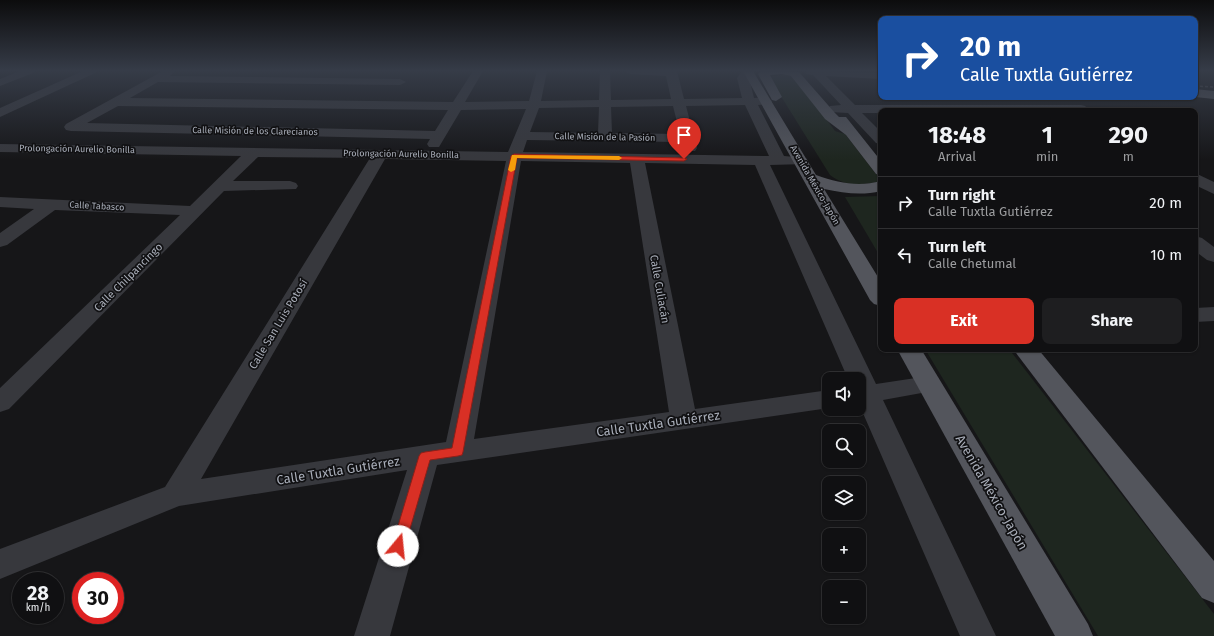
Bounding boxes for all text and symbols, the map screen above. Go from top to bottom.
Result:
text: 20 m [960,30,1021,63]
icon: right [894,32,946,84]
text: Calle Tuxtla Gutiérrez [960,64,1133,86]
pin [667,118,701,159]
text: 18:48 [928,121,986,149]
text: 1 [1042,121,1053,149]
text: 290 [1108,121,1148,149]
icon: arrive [673,124,695,146]
street label: Calle Misión de los Clarecianos [192,125,318,137]
street label: Calle Misión de la Pasión [555,131,655,143]
street label: Prolongación Aurelio Bonilla [19,143,135,155]
street label: Avenida México-Japón [788,143,842,227]
street label: Prolongación Aurelio Bonilla [343,148,459,160]
text: Arrival [938,149,976,164]
text: min [1036,149,1058,164]
text: m [1123,149,1134,164]
text: Turn right [928,186,995,204]
icon: right [894,192,916,214]
text: 20 m [1149,194,1182,212]
street label: Calle Tabasco [69,200,125,212]
text: Calle Tuxtla Gutiérrez [928,204,1053,219]
text: Turn left [928,238,986,256]
street label: Calle Chilpancingo [91,240,165,314]
icon: left [894,244,916,266]
text: 10 m [1150,246,1182,264]
street label: Calle Culiacán [647,254,672,324]
text: Calle Chetumal [928,256,1016,271]
street label: Calle San Luis Potosí [246,277,310,371]
button: Exit [894,298,1034,344]
button: Share [1042,298,1182,344]
map controls [822,372,866,624]
button: sound [822,372,866,416]
street label: Calle Tuxtla Gutiérrez [595,407,721,440]
button: search [822,424,866,468]
street label: Avenida México-Japón [953,432,1031,552]
street label: Calle Tuxtla Gutiérrez [275,453,401,488]
button: layers [822,476,866,520]
position arrow [377,525,419,567]
button: + [822,528,866,572]
speed limit sign: 30 [72,572,124,624]
button: − [822,580,866,624]
text: 28 [27,581,49,605]
text: km/h [26,602,50,614]

